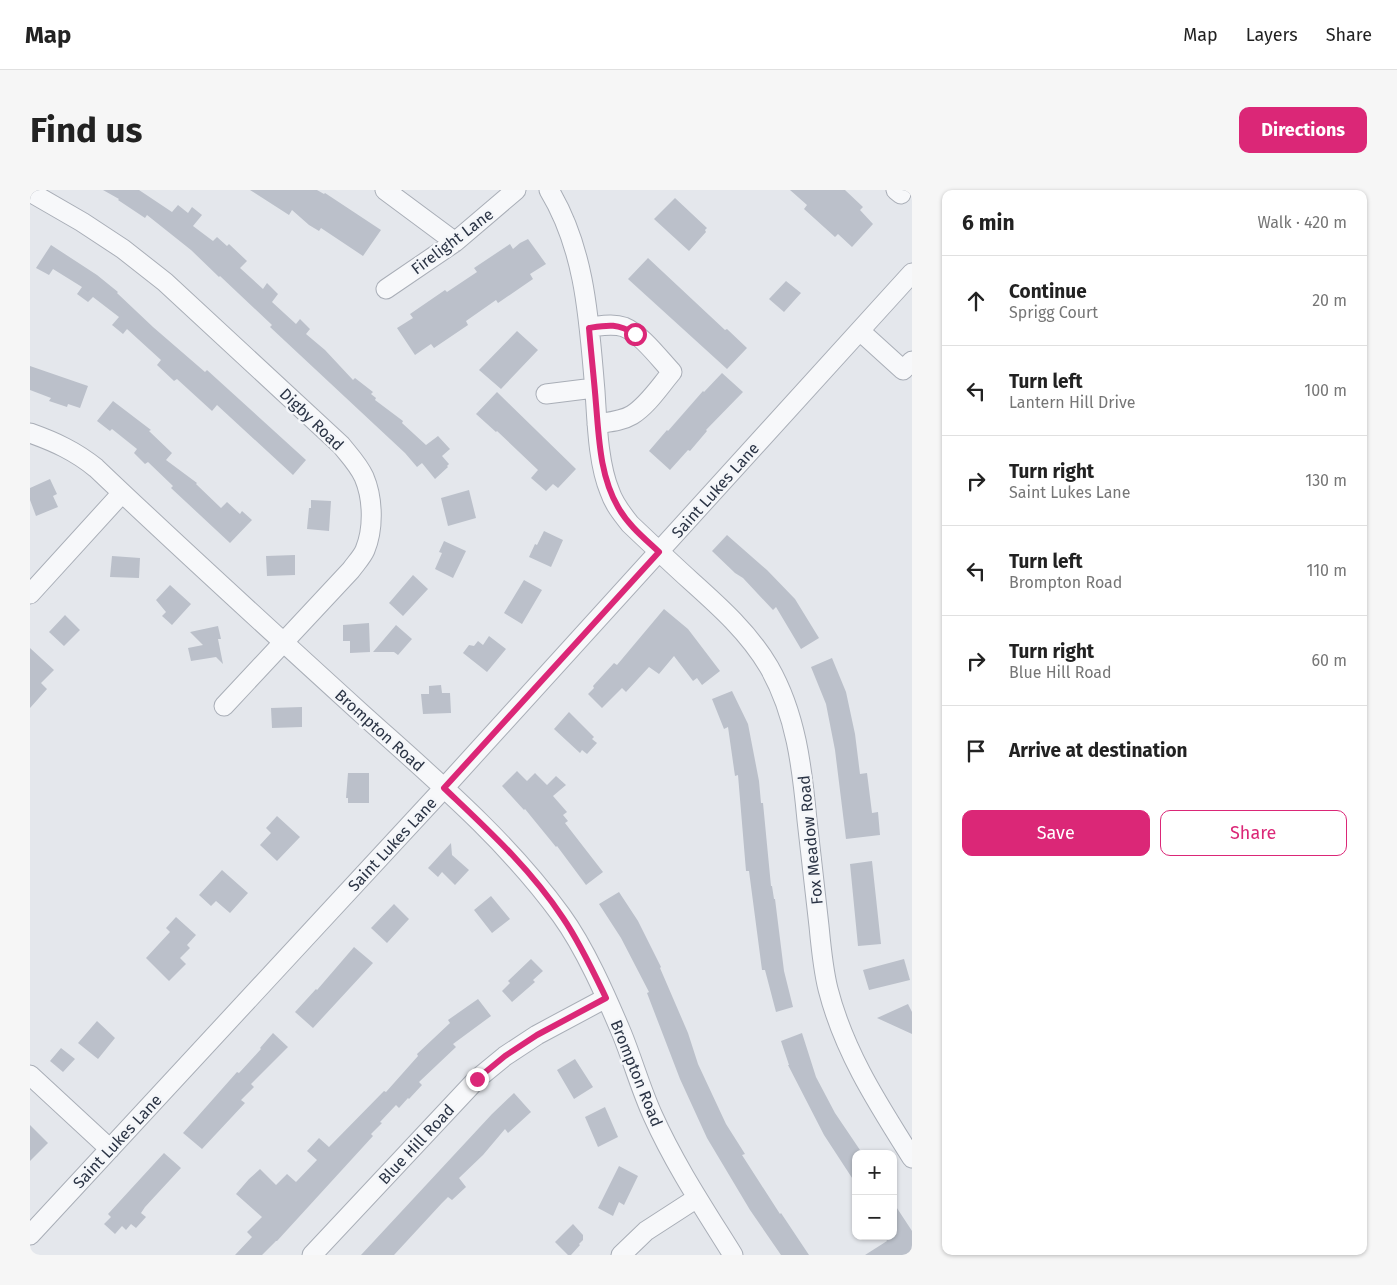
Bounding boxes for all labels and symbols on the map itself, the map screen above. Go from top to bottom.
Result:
street label: Firelight Lane [408,204,497,278]
route start [624,323,647,346]
street label: Digby Road [276,384,348,455]
street label: Saint Lukes Lane [668,439,763,542]
street label: Brompton Road [331,685,428,775]
street label: Fox Meadow Road [794,774,827,905]
street label: Saint Lukes Lane [344,793,441,895]
street label: Brompton Road [606,1017,667,1129]
route end [466,1068,489,1091]
street label: Saint Lukes Lane [69,1090,166,1192]
street label: Blue Hill Road [374,1100,458,1188]

